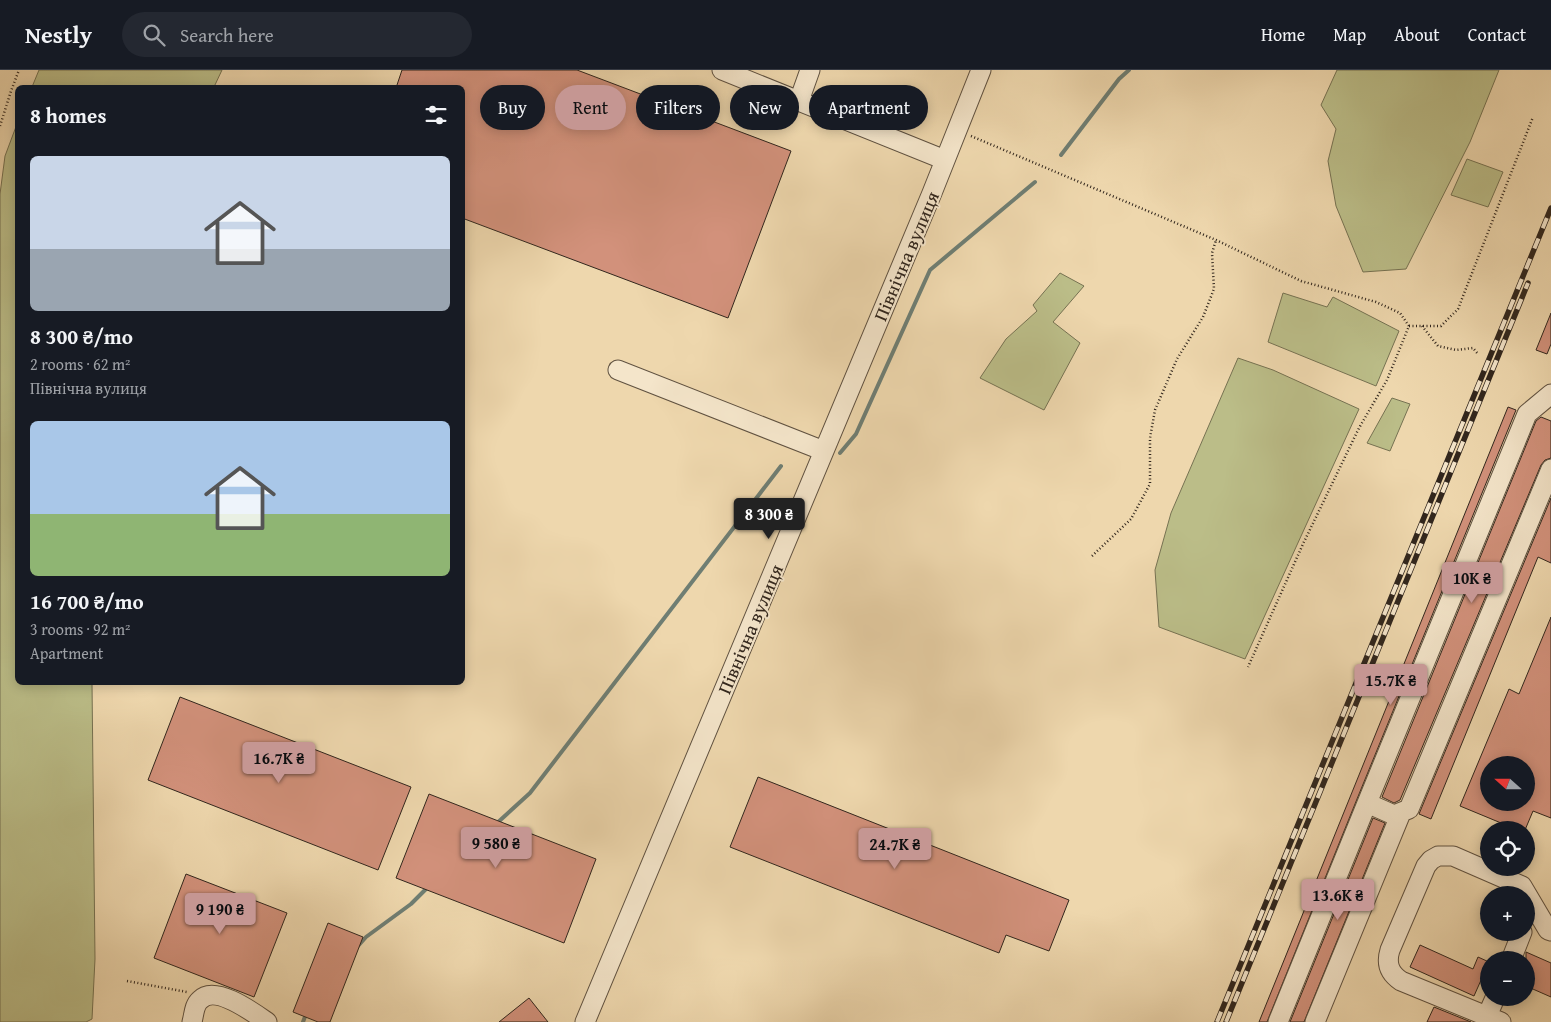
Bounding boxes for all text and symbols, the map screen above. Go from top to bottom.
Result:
search box [122,12,472,57]
text: Nestly [25,17,92,52]
icon: search [140,21,168,49]
text: Search here [180,21,274,49]
text: Home [1261,21,1305,48]
text: Map [1333,21,1366,48]
text: About [1394,21,1440,48]
text: Contact [1468,21,1526,48]
chip: Buy [480,85,545,130]
chip: Rent [555,85,626,130]
chip: Filters [636,85,720,130]
chip: New [730,85,799,130]
chip: Apartment [809,85,928,130]
text: 8 homes [30,100,106,131]
icon: filters [422,101,450,129]
street label: Північна вулиця [866,186,946,325]
icon: home [195,188,285,278]
text: 8 300 ₴/mo [30,321,133,352]
text: 2 rooms · 62 m² [30,352,130,376]
text: Північна вулиця [30,376,147,400]
icon: home [195,453,285,543]
pin: 8 300 ₴ [723,498,815,540]
text: 8 300 ₴ [745,502,793,526]
street label: Північна вулиця [710,559,790,698]
pin: 10K ₴ [1437,562,1507,604]
text: 10K ₴ [1453,566,1491,590]
text: 16 700 ₴/mo [30,586,144,617]
text: 3 rooms · 92 m² [30,617,130,641]
text: Apartment [30,641,103,665]
pin: 15.7K ₴ [1345,664,1437,706]
text: 15.7K ₴ [1365,668,1417,692]
pin: 16.7K ₴ [233,742,325,784]
text: 16.7K ₴ [253,746,305,770]
north arrow [1480,756,1535,811]
map controls [1480,756,1535,1006]
button: locate [1480,821,1535,876]
pin: 9 580 ₴ [450,826,542,869]
pin: 24.7K ₴ [849,828,941,870]
text: 9 580 ₴ [472,831,520,855]
text: 24.7K ₴ [869,832,921,856]
pin: 13.6K ₴ [1292,878,1384,921]
text: 13.6K ₴ [1312,883,1364,907]
button: + [1480,886,1535,941]
pin: 9 190 ₴ [174,892,266,935]
text: 9 190 ₴ [196,897,244,921]
button: − [1480,951,1535,1006]

